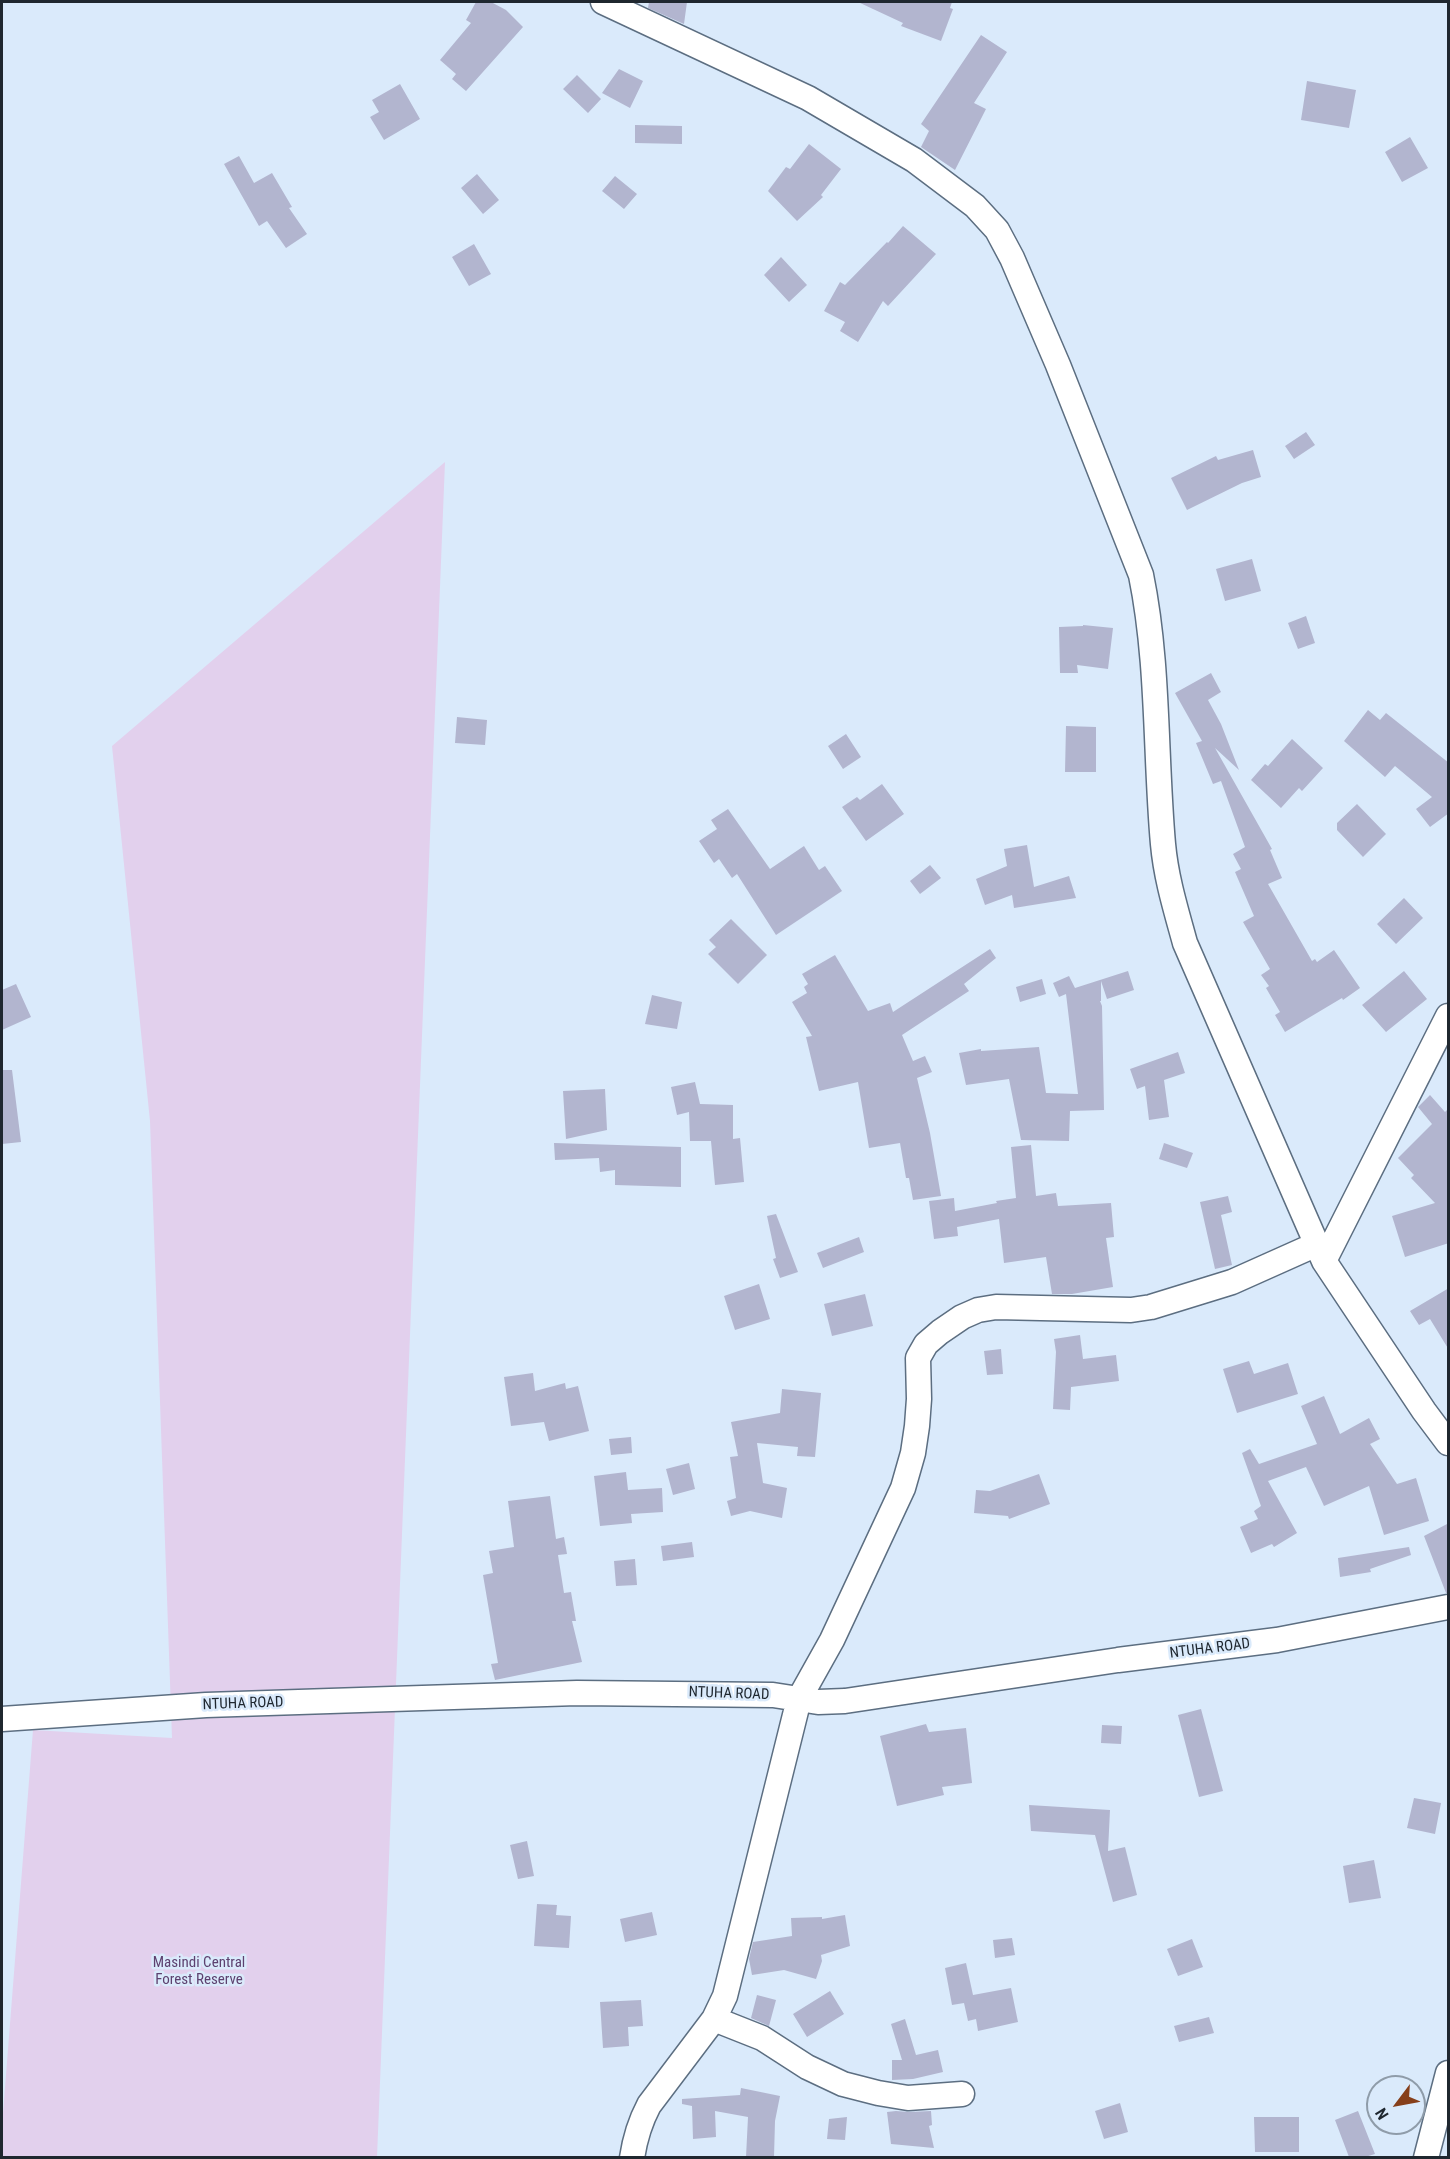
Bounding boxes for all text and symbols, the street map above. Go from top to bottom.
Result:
street label: NTUHA ROAD [1169,1635,1251,1663]
street label: NTUHA ROAD [688,1684,770,1704]
street label: NTUHA ROAD [202,1694,284,1714]
park label: Masindi Central Forest Reserve [153,1954,245,1989]
north arrow [1366,2075,1426,2135]
text: N [1371,2105,1393,2123]

